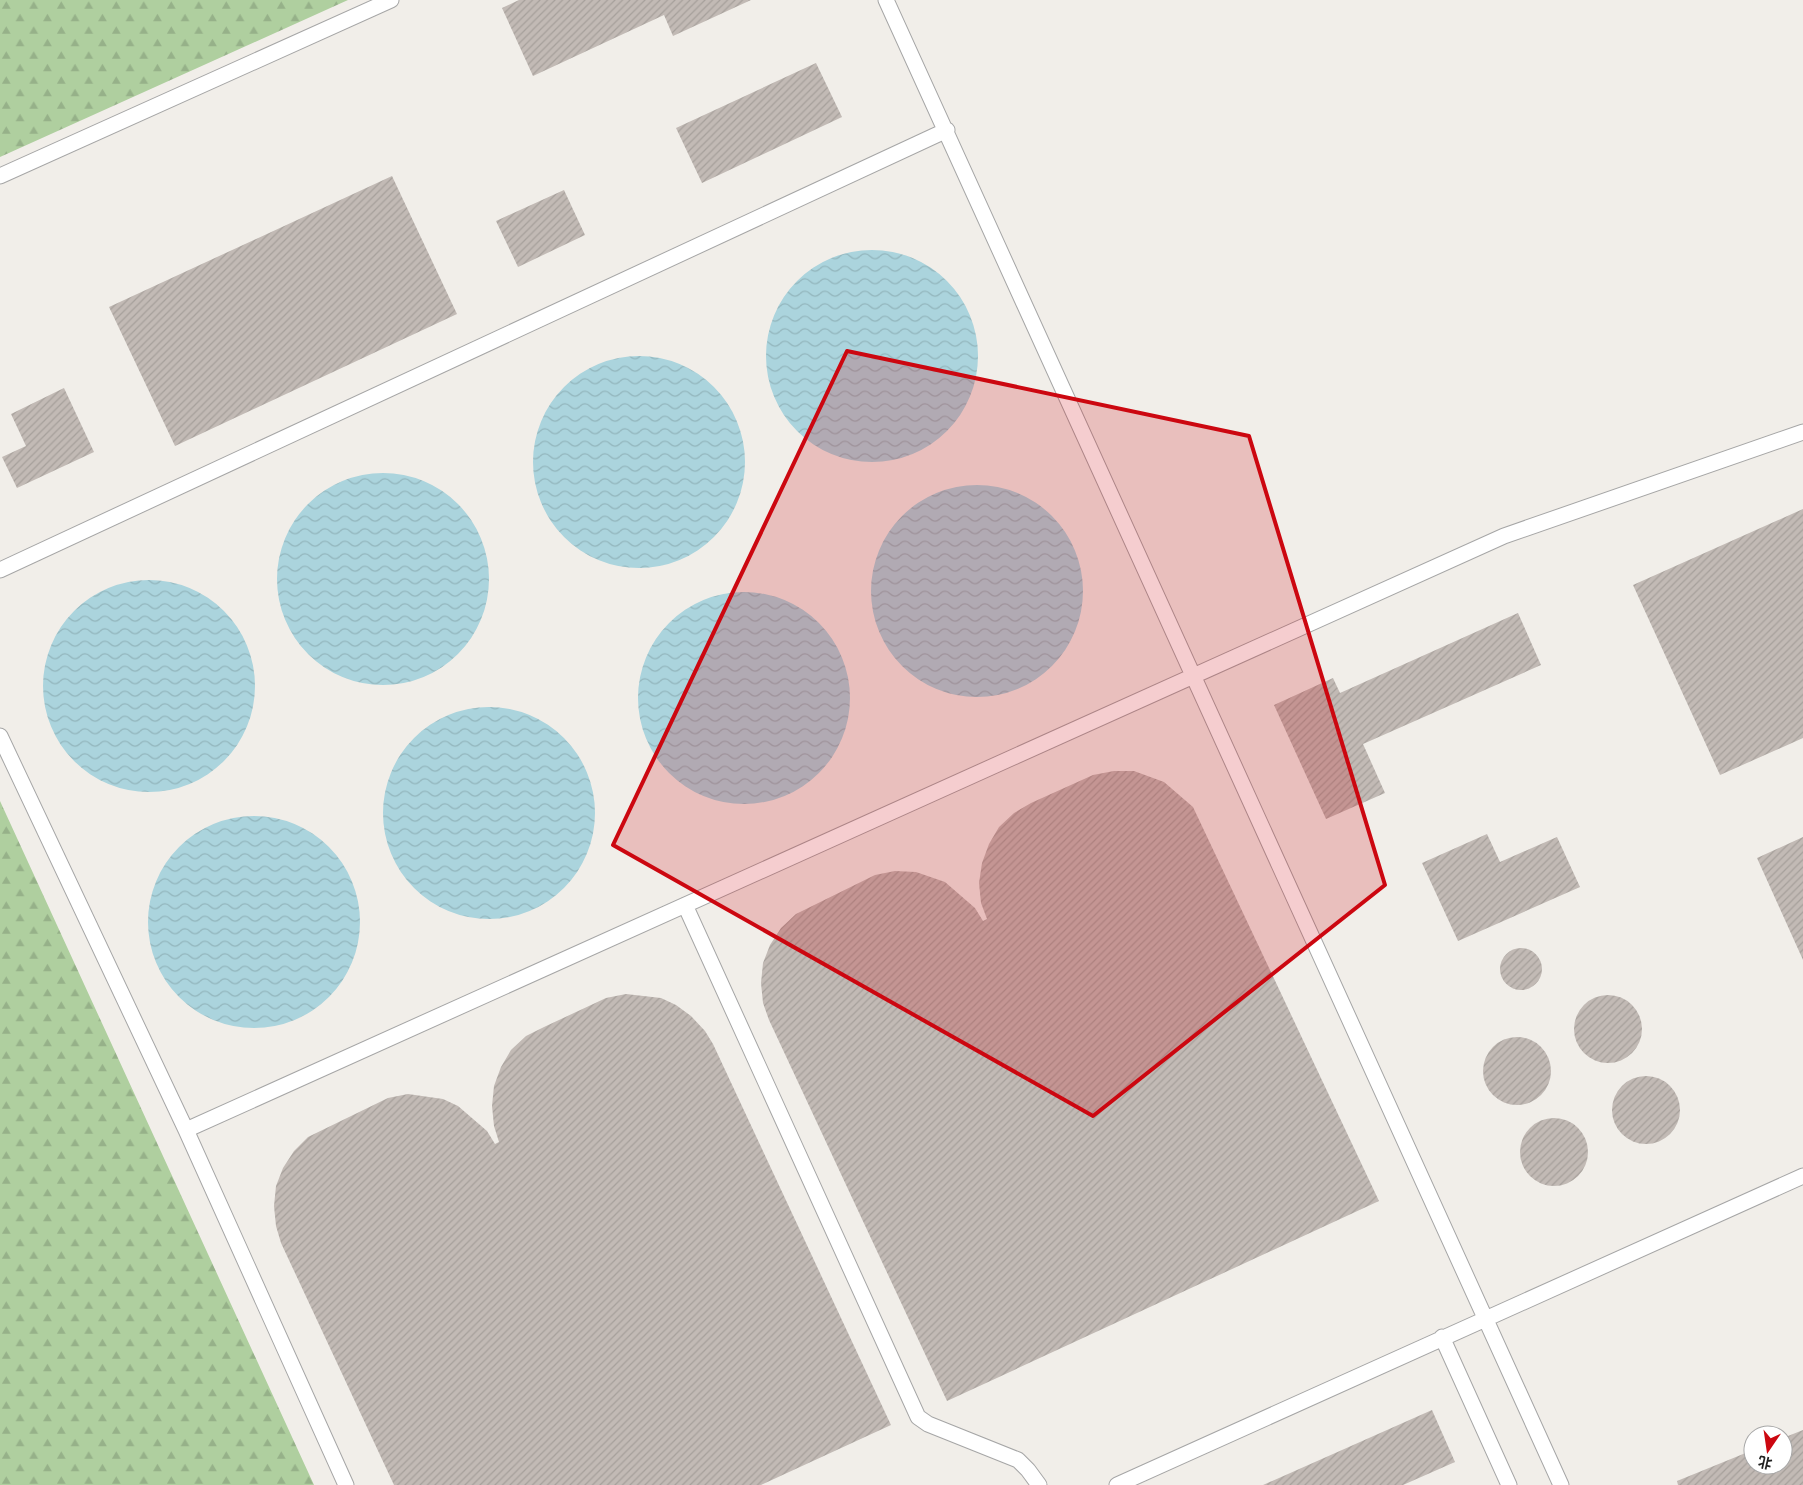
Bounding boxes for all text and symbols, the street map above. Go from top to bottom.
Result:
north arrow [1743,1425,1793,1475]
text: 北 [1756,1453,1774,1472]

